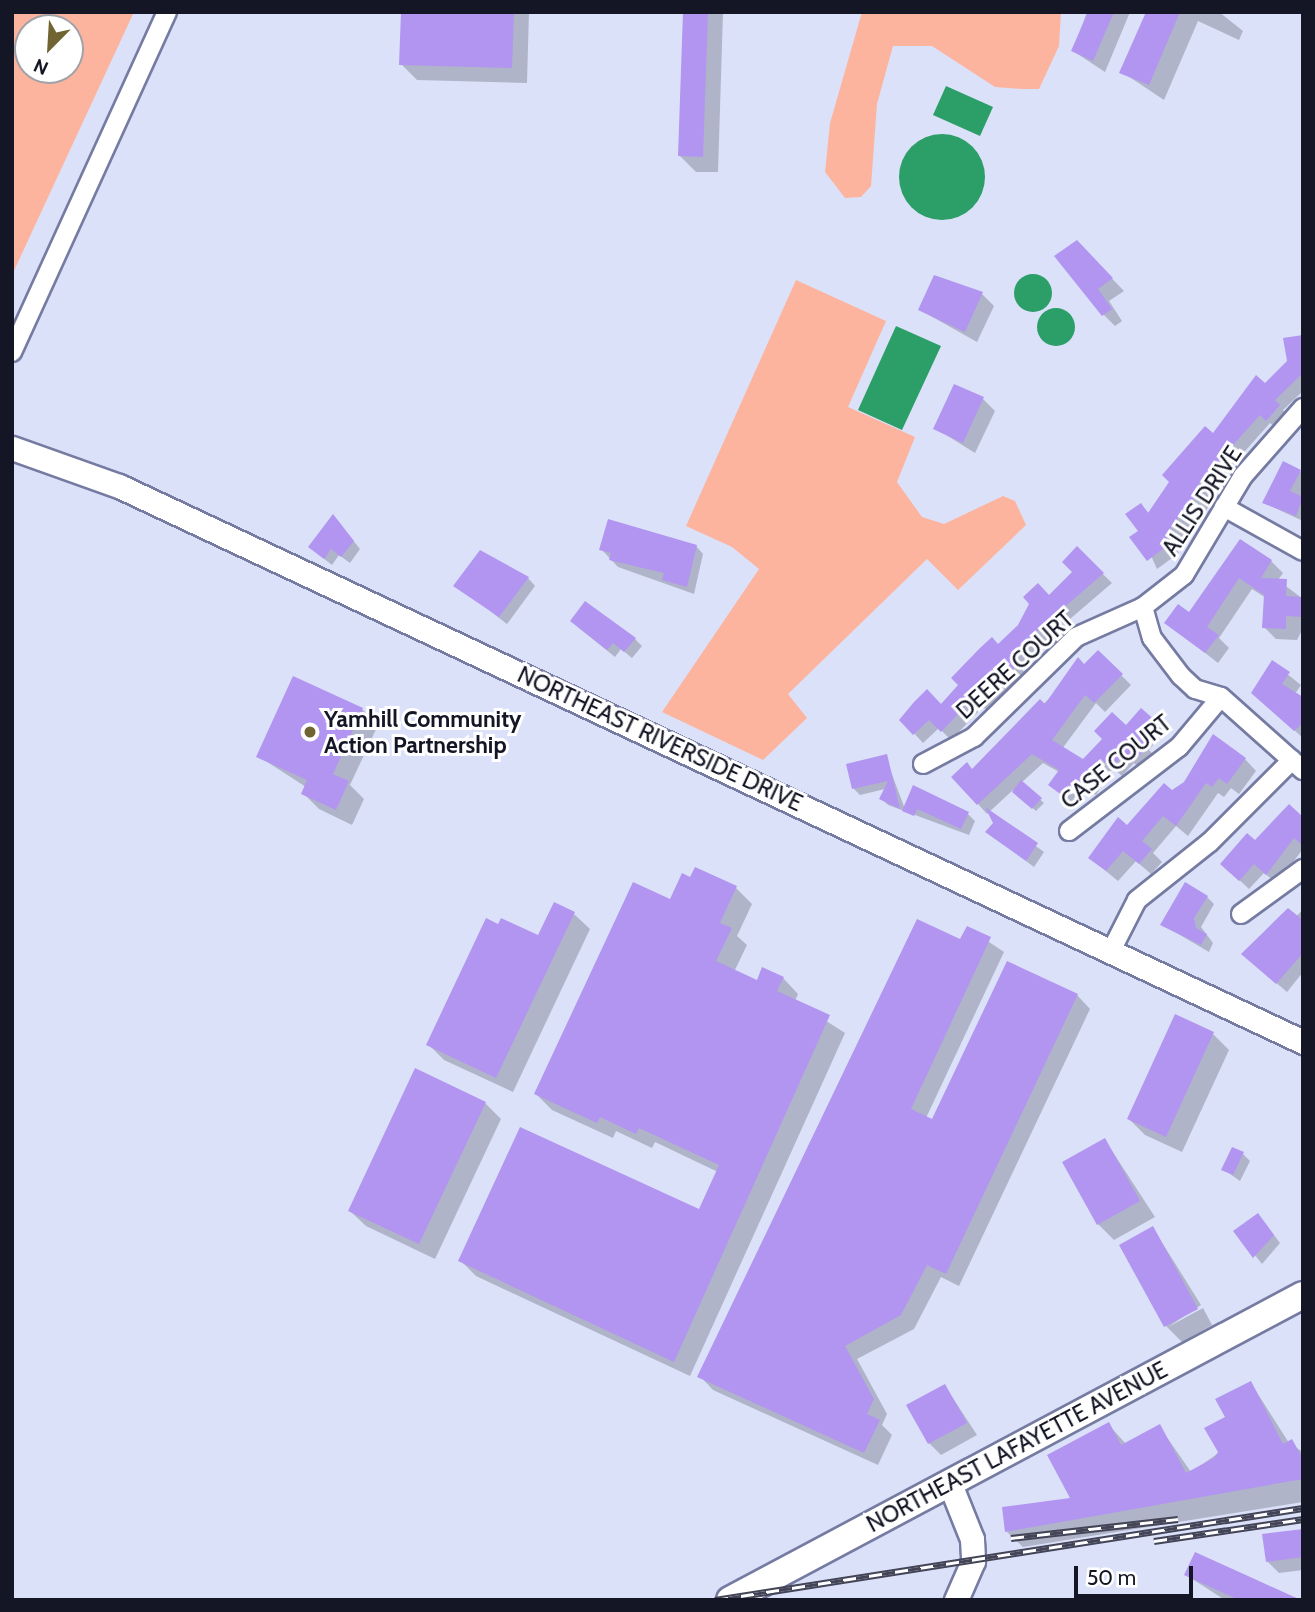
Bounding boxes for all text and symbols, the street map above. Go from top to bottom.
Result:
north arrow [14,14,84,84]
text: N [30,54,52,80]
street label: ALLIS DRIVE [1156,441,1248,561]
street label: DEERE COURT [951,605,1079,725]
street label: NORTHEAST RIVERSIDE DRIVE [513,661,807,817]
place label: Yamhill Community Action Partnership [324,705,521,759]
street label: CASE COURT [1055,709,1177,815]
marker: Yamhill Community Action Partnership [302,724,318,740]
street label: NORTHEAST LAFAYETTE AVENUE [862,1356,1172,1538]
scale bar [1077,1552,1196,1596]
text: 50 m [1087,1565,1136,1590]

